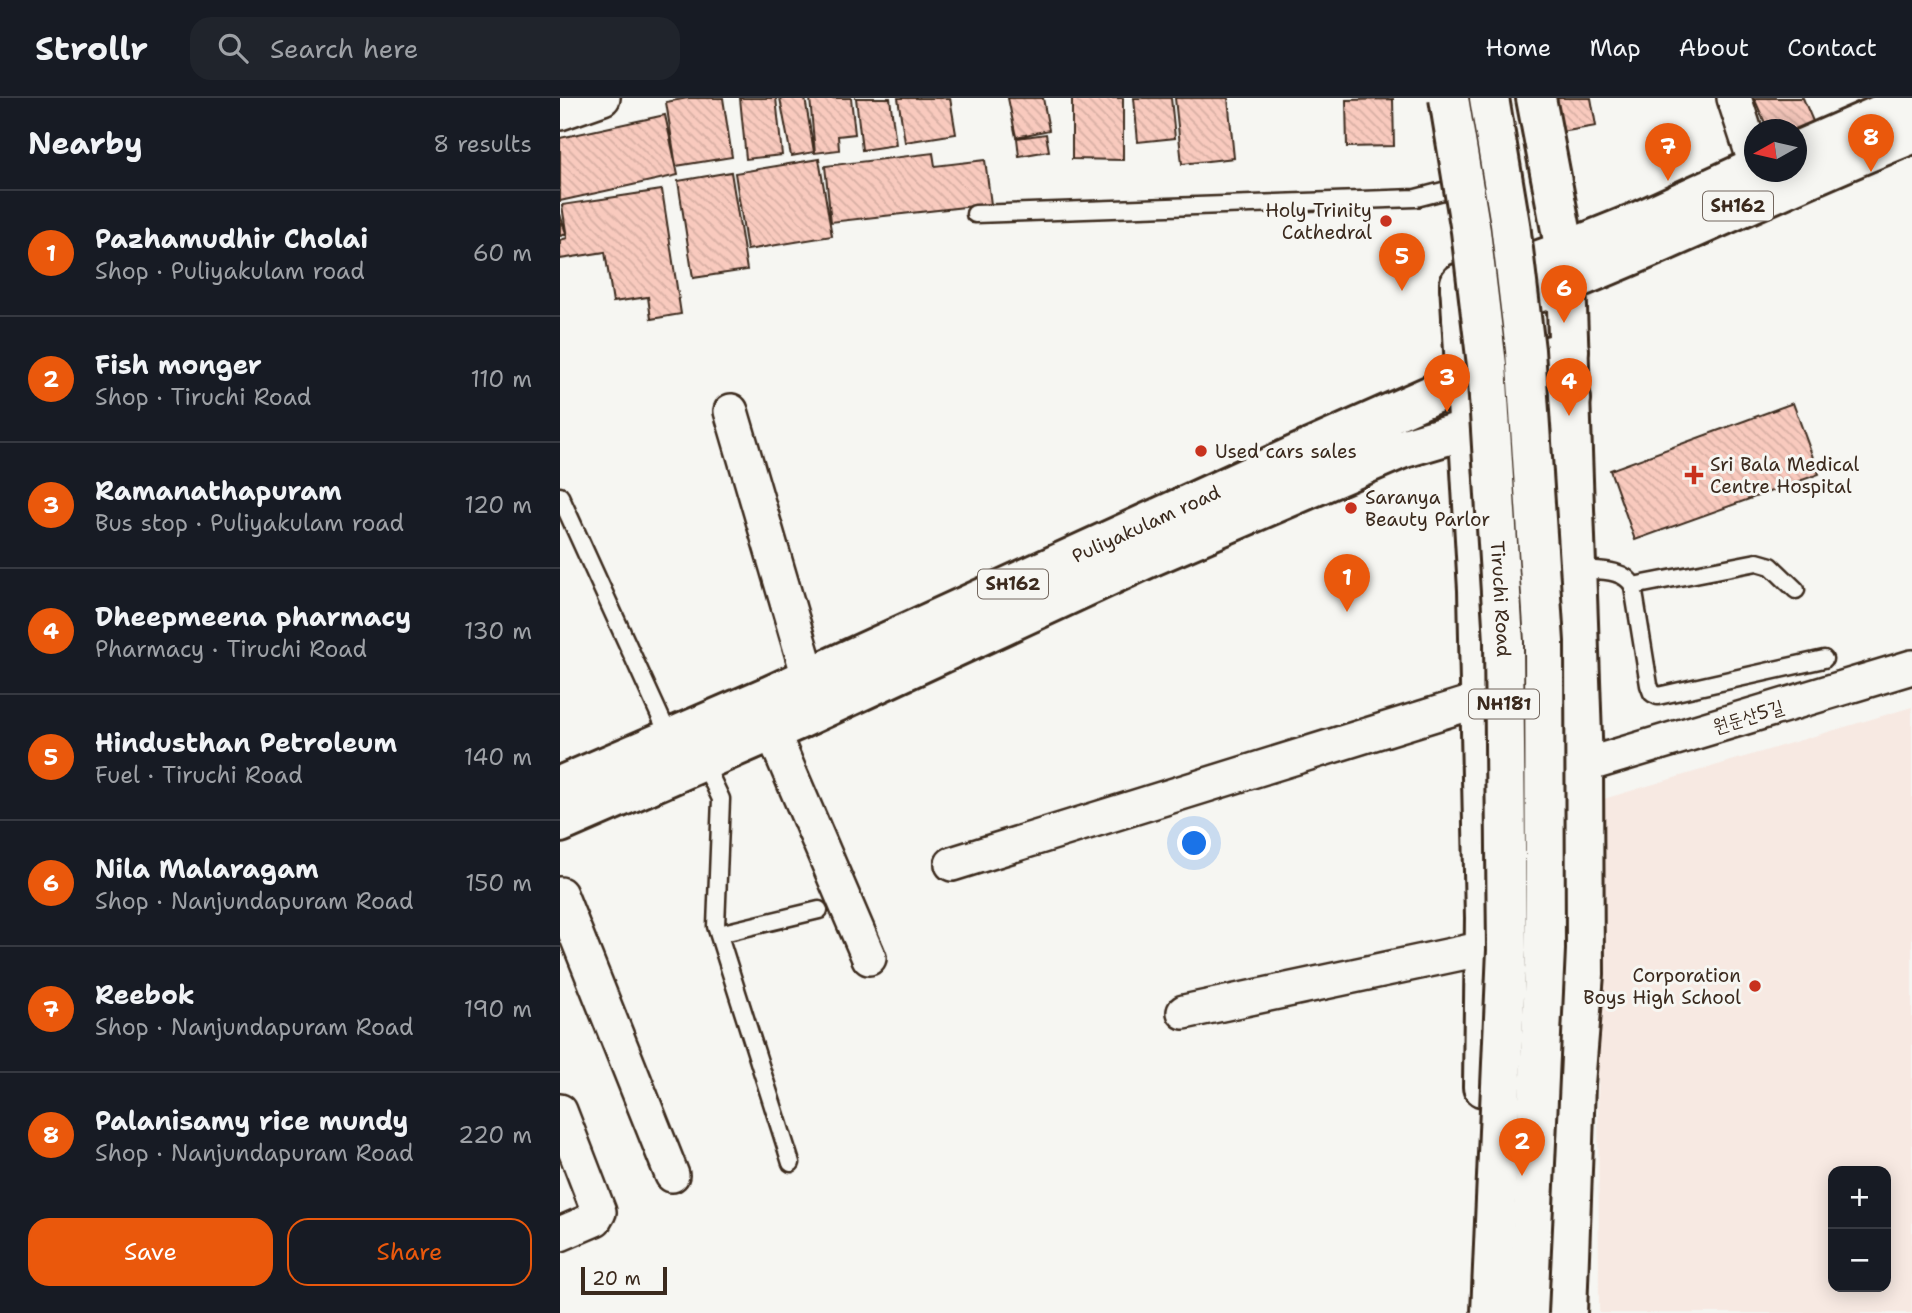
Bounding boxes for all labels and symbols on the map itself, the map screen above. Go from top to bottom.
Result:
pin: 8 [1848,114,1894,172]
north arrow [1744,119,1807,182]
pin: 7 [1645,123,1691,181]
road number: SH162 [1703,192,1773,220]
place label: Holy Trinity Cathedral [1265,198,1372,245]
marker: Holy Trinity Cathedral [1378,213,1394,229]
pin: 5 [1379,233,1425,291]
pin: 6 [1541,265,1587,323]
pin: 3 [1424,354,1470,412]
pin: 4 [1546,358,1592,416]
place label: Used cars sales [1215,439,1357,464]
marker: Used cars sales [1193,443,1209,459]
place label: Sri Bala Medical Centre Hospital [1710,452,1860,499]
marker: Sri Bala Medical Centre Hospital [1684,465,1704,485]
street label: Puliyakulam road [1068,479,1224,569]
place label: Saranya Beauty Parlor [1365,485,1490,532]
marker: Saranya Beauty Parlor [1343,500,1359,516]
street label: Tiruchi Road [1485,540,1516,657]
pin: 1 [1324,554,1370,612]
road number: SH162 [978,570,1048,598]
road number: NH181 [1469,690,1539,718]
street label: 원둔산5길 [1710,694,1787,739]
your location [1177,826,1211,860]
place label: Corporation Boys High School [1583,963,1741,1010]
marker: Corporation Boys High School [1747,978,1763,994]
pin: 2 [1499,1118,1545,1176]
scale bar [581,1264,667,1296]

